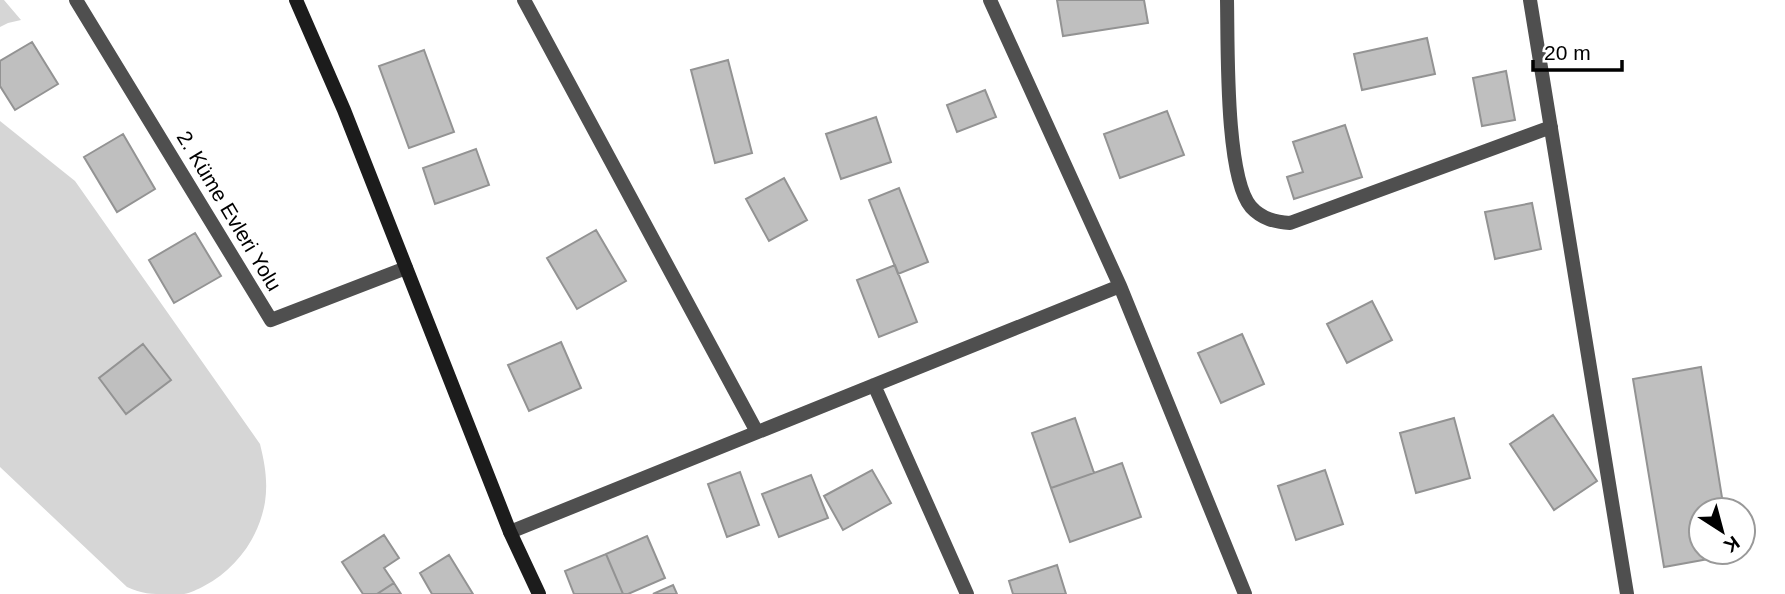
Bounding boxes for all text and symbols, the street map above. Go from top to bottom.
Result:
scale bar [1533,28,1622,72]
text: 20 m [1544,41,1591,64]
street label: 2. Küme Evleri Yolu [173,127,286,295]
north arrow [1687,496,1757,566]
text: K [1720,532,1743,557]

